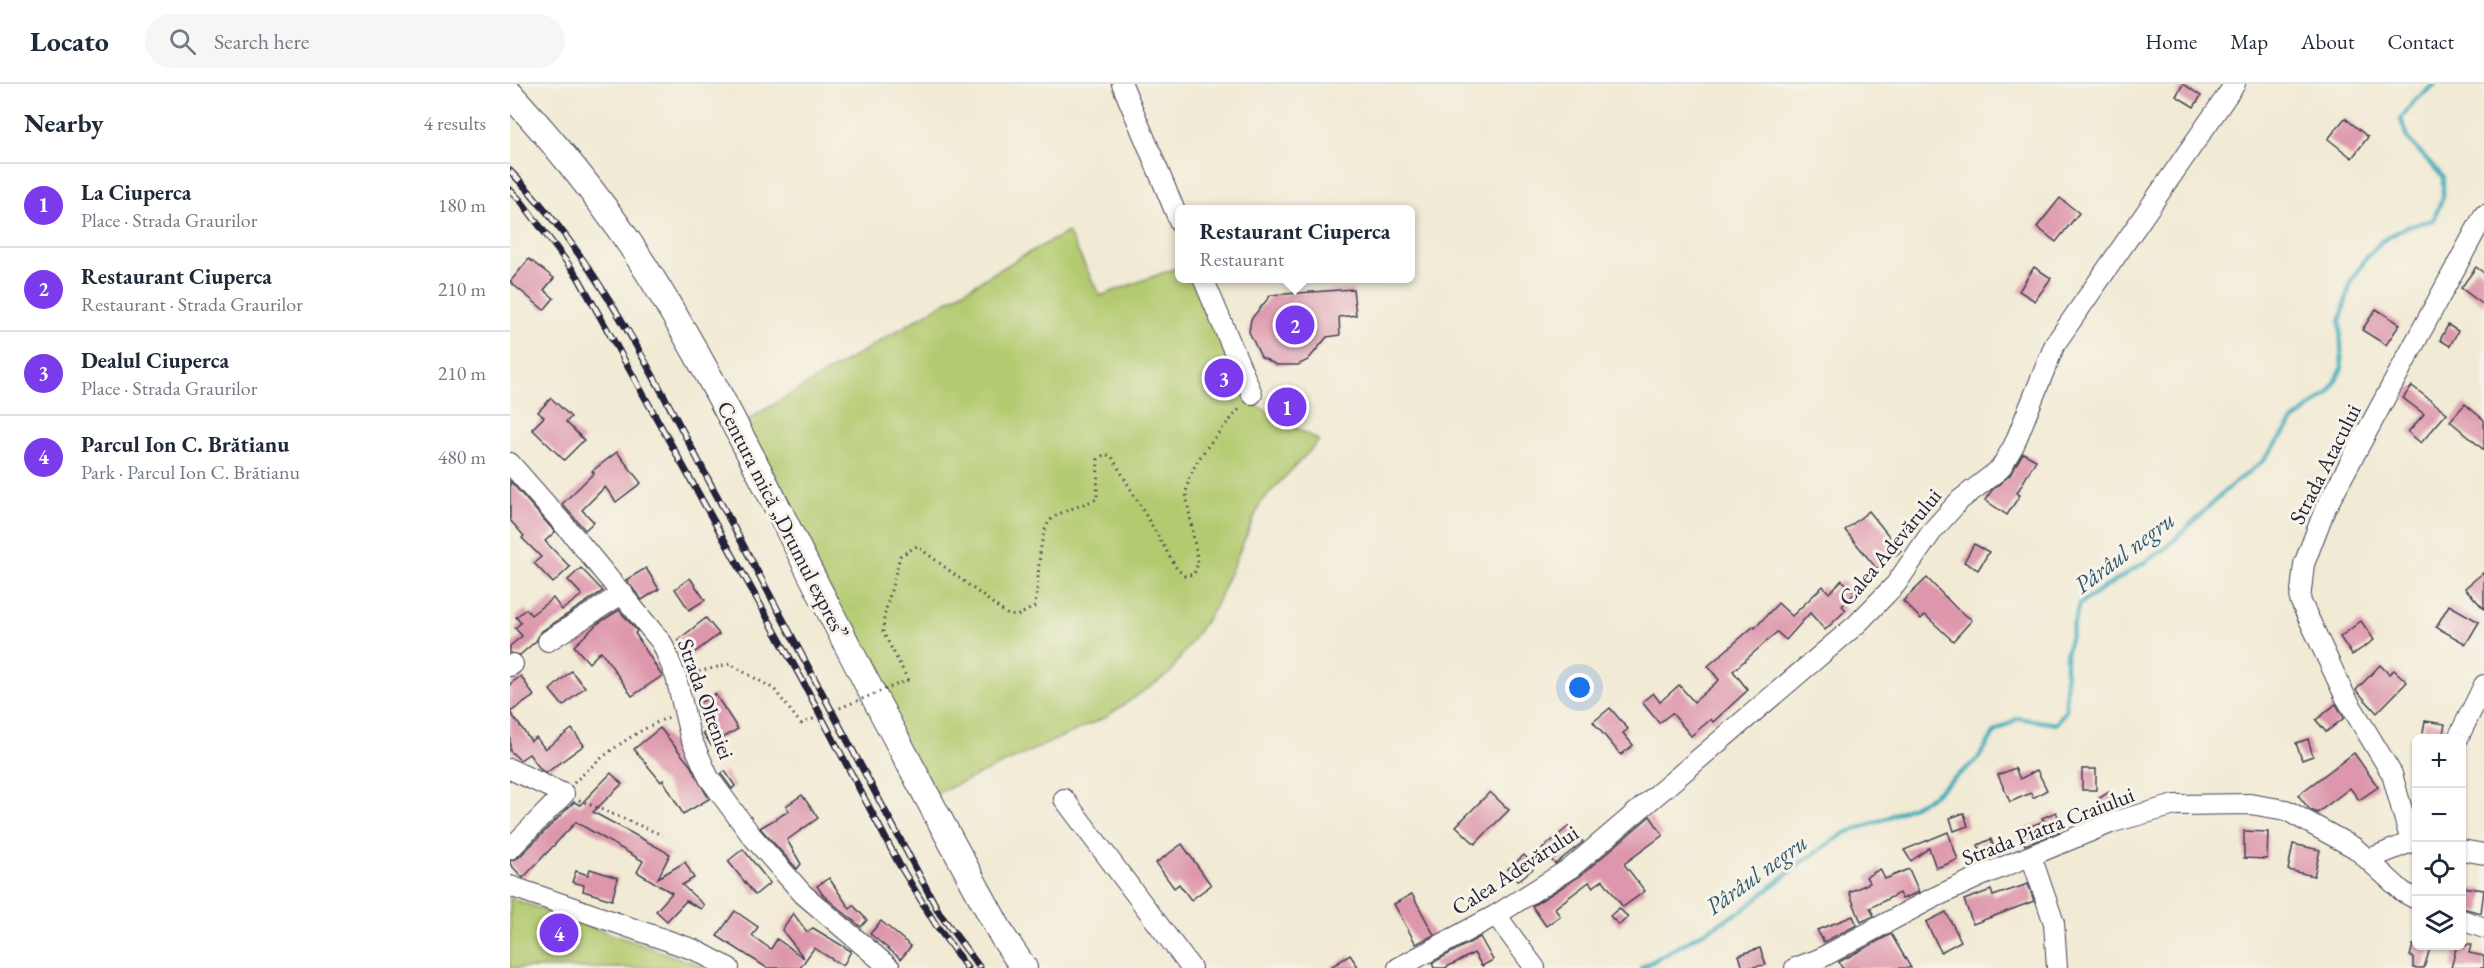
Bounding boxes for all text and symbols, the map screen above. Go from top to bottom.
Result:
search box [145,14,565,68]
text: Locato [30,23,109,59]
icon: search [166,25,199,58]
text: Search here [214,27,309,56]
text: Home [2145,28,2197,55]
text: Map [2230,28,2268,55]
text: About [2301,28,2354,55]
text: Contact [2387,28,2454,55]
text: Nearby [24,106,104,140]
text: 4 results [423,110,486,136]
text: La Ciuperca [81,178,191,207]
text: 1 [38,192,49,218]
text: 180 m [438,192,486,218]
popup [1175,205,1415,283]
text: Place · Strada Graurilor [81,207,257,233]
text: Restaurant Ciuperca [1200,217,1390,246]
text: Restaurant [1200,246,1284,272]
text: Restaurant Ciuperca [81,262,272,291]
text: 2 [38,276,49,302]
text: 210 m [438,276,486,302]
text: Restaurant · Strada Graurilor [81,291,303,317]
pin: 2 [1276,302,1314,348]
text: Dealul Ciuperca [81,346,229,375]
pin: 3 [1204,356,1244,400]
text: 3 [38,360,49,386]
text: 210 m [438,360,486,386]
text: Place · Strada Graurilor [81,375,257,401]
pin: 1 [1268,384,1306,430]
street label: Centura mică „Drumul expres” [710,396,856,644]
street label: Strada Atacului [2282,399,2368,529]
text: Parcul Ion C. Brătianu [81,430,289,459]
text: 4 [38,444,49,470]
text: 480 m [438,444,486,470]
text: Park · Parcul Ion C. Brătianu [81,459,300,485]
street label: Calea Adevărului [1832,482,1948,612]
water label: Pârâul negru [2067,504,2181,600]
street label: Strada Olteniei [671,635,741,763]
your location [1565,673,1594,702]
map controls [2412,734,2466,950]
button: + [2412,734,2466,788]
street label: Strada Piatra Craiului [1958,780,2138,872]
button: − [2412,788,2466,842]
street label: Calea Adevărului [1446,818,1584,922]
water label: Pârâul negru [1699,827,1813,921]
button: locate [2412,842,2466,896]
button: layers [2412,896,2466,950]
pin: 4 [539,910,578,956]

